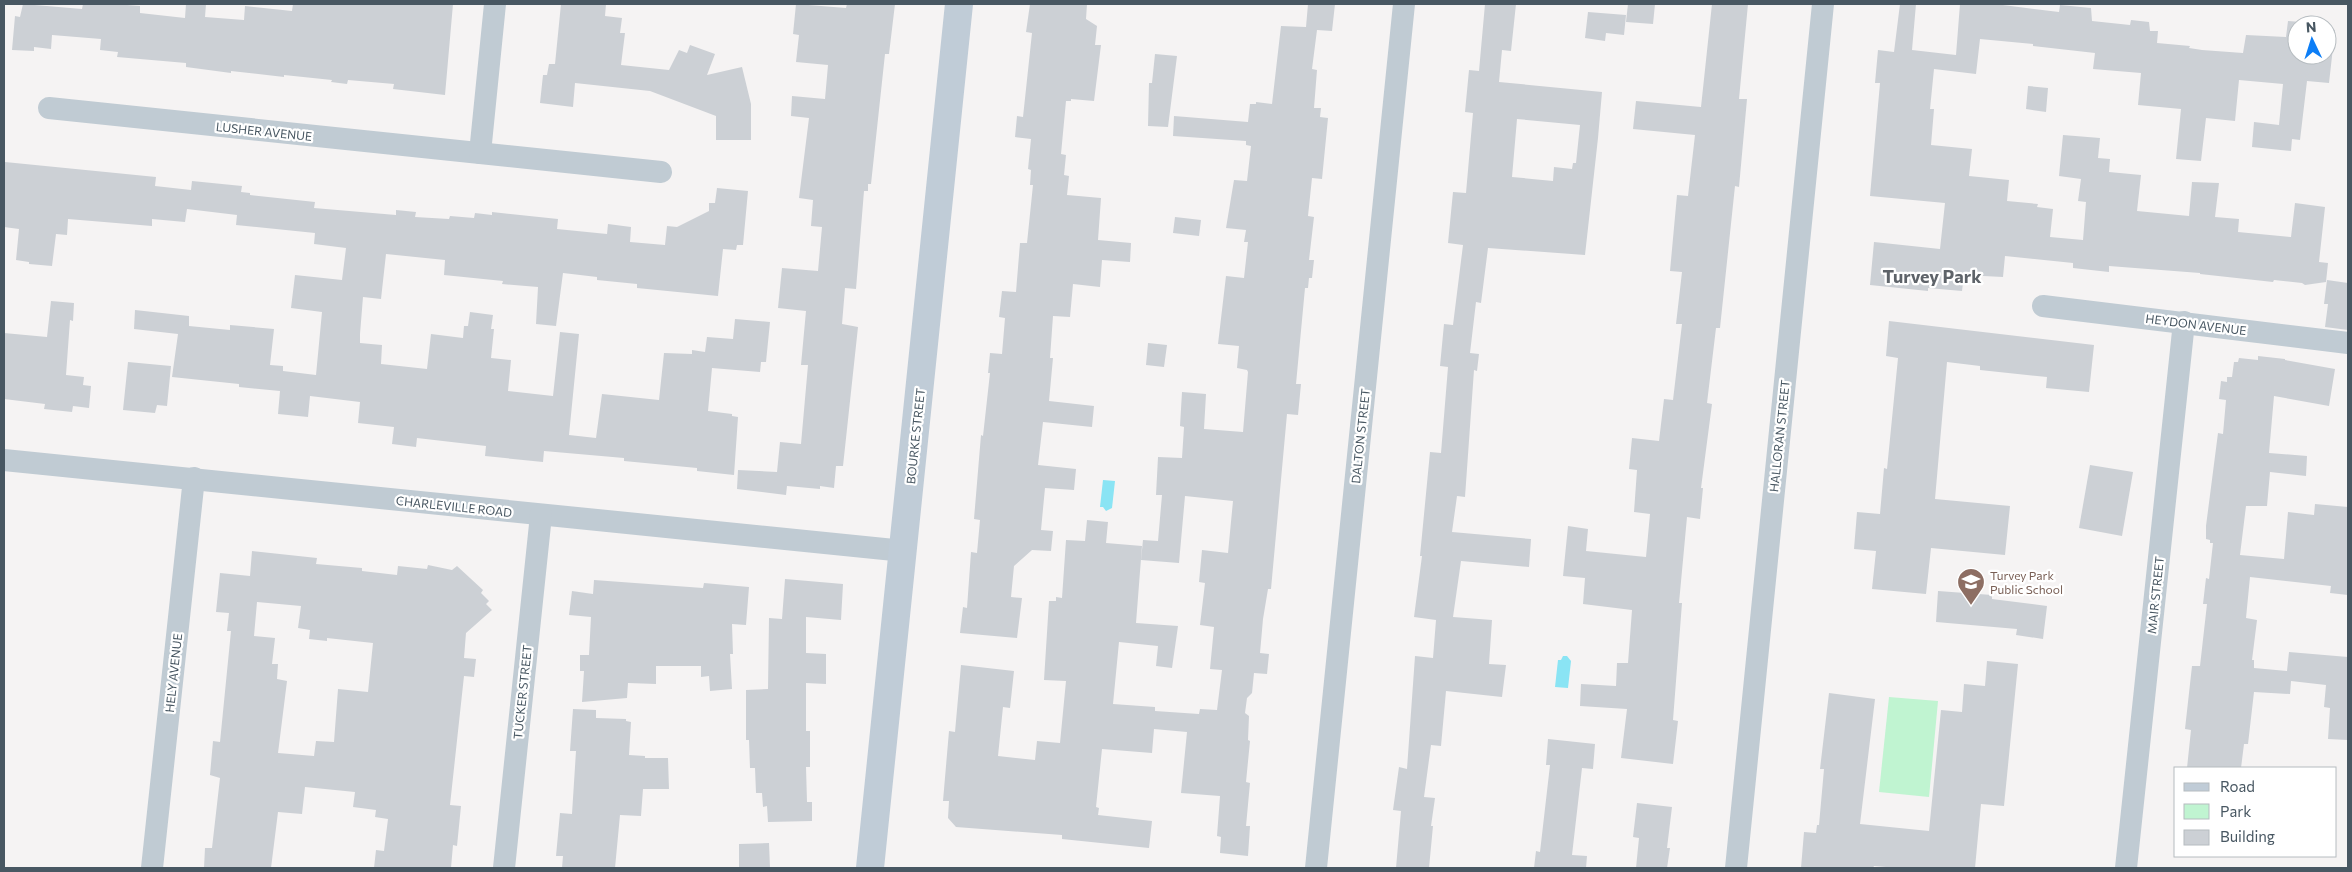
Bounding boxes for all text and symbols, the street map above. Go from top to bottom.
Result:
north arrow [2287,15,2337,65]
text: N [2305,18,2317,35]
street label: LUSHER AVENUE [215,119,313,143]
district label: Turvey Park [1882,265,1982,287]
street label: HEYDON AVENUE [2145,311,2247,337]
street label: HALLORAN STREET [1766,379,1792,493]
street label: BOURKE STREET [903,387,927,485]
street label: DALTON STREET [1348,387,1372,484]
street label: CHARLEVILLE ROAD [395,493,513,519]
street label: MAIR STREET [2144,555,2166,635]
school or university icon: Turvey Park Public School [1956,567,1986,606]
place label: Turvey Park Public School [1990,568,2063,596]
street label: HELY AVENUE [162,633,184,713]
street label: TUCKER STREET [510,644,534,740]
legend [2174,767,2337,857]
text: Road [2220,777,2255,795]
text: Park [2220,802,2251,820]
text: Building [2220,827,2275,845]

